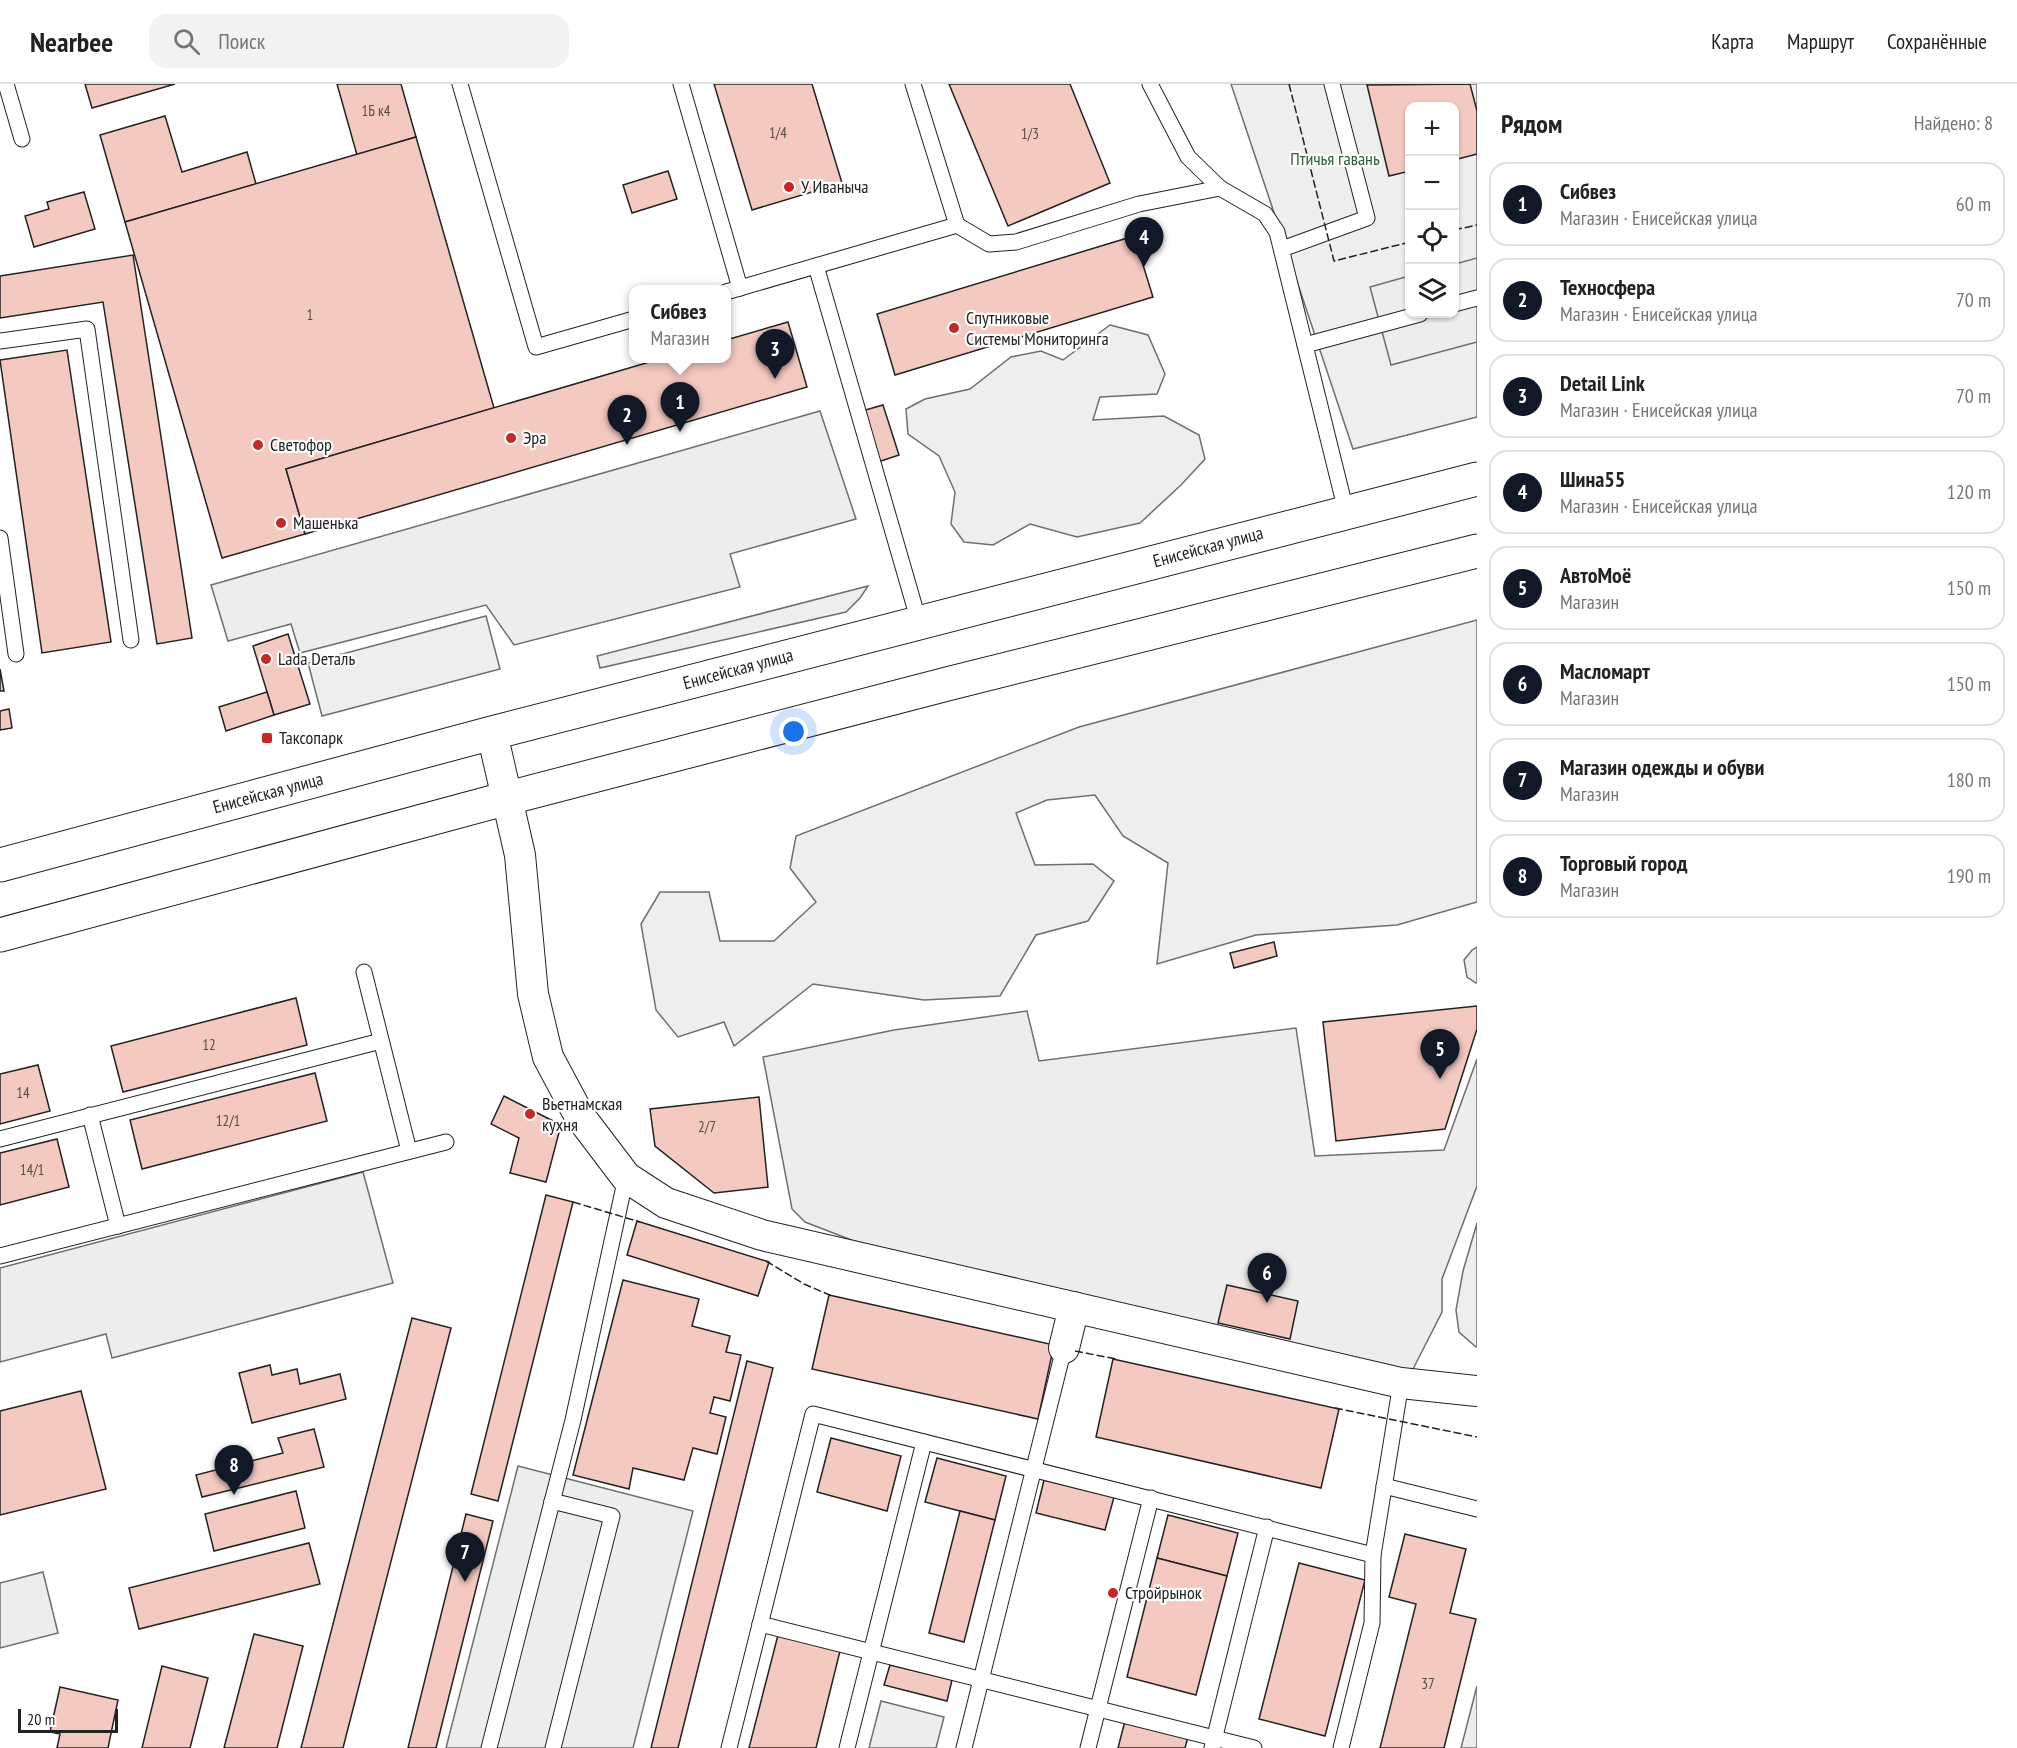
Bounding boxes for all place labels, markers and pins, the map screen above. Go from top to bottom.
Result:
place label: У Иваныча [801,175,869,198]
marker: У Иваныча [782,180,796,194]
pin: 4 [1124,218,1164,267]
place label: Спутниковые Системы Мониторинга [966,306,1109,350]
marker: Спутниковые Системы Мониторинга [947,321,961,335]
pin: 3 [756,330,794,379]
pin: 1 [660,382,700,432]
pin: 2 [608,396,646,445]
place label: Эра [523,426,546,449]
marker: Эра [504,431,518,445]
place label: Светофор [270,433,332,456]
marker: Светофор [251,438,265,452]
place label: Машенька [293,511,359,534]
marker: Машенька [274,516,288,530]
place label: Lada Dеталь [278,647,355,670]
marker: Lada Dеталь [259,652,273,666]
place label: Таксопарк [279,726,343,749]
marker: Таксопарк [260,731,274,745]
pin: 5 [1420,1030,1460,1079]
place label: Вьетнамская кухня [542,1092,622,1136]
marker: Вьетнамская кухня [523,1107,537,1121]
pin: 6 [1248,1254,1286,1303]
pin: 8 [214,1446,254,1495]
pin: 7 [446,1532,484,1582]
place label: Стройрынок [1125,1581,1202,1604]
marker: Стройрынок [1106,1586,1120,1600]

